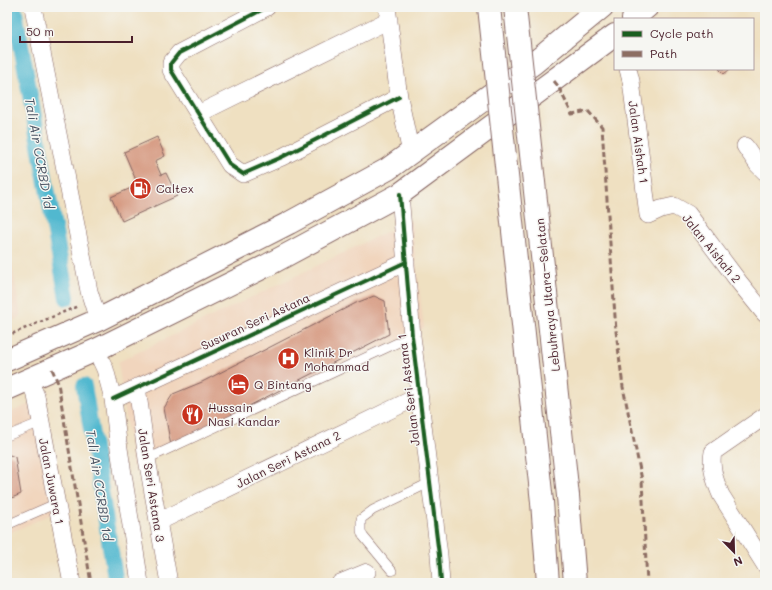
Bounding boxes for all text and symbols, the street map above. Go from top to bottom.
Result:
scale bar [20,18,132,44]
legend [614,18,754,70]
text: 50 m [26,23,54,39]
text: Cycle path [650,25,713,41]
text: Path [650,45,677,61]
water label: Tali Air CCRBD 1d [22,96,58,211]
street label: Jalan Aishah 1 [625,100,653,184]
fuel station icon: Caltex [127,175,153,201]
place label: Caltex [156,180,194,196]
street label: Jalan Aishah 2 [679,210,745,286]
street label: Lebuhraya Utara–Selatan [531,218,563,372]
street label: Susuran Seri Astana [198,289,312,353]
street label: Jalan Seri Astana 1 [393,333,423,447]
place label: Klinik Dr Mohammad [304,344,370,374]
hospital icon: Klinik Dr Mohammad [275,346,301,372]
hotel icon: Q Bintang [226,371,252,397]
place label: Q Bintang [254,376,311,392]
place label: Hussain Nasi Kandar [208,399,280,429]
restaurant icon: Hussain Nasi Kandar [179,401,205,427]
street label: Jalan Seri Astana 3 [135,427,169,543]
street label: Jalan Seri Astana 2 [233,427,343,491]
water label: Tali Air CCRBD 1d [83,428,117,543]
street label: Jalan Juwara 1 [36,436,68,526]
north arrow [714,532,754,572]
text: N [731,553,745,570]

